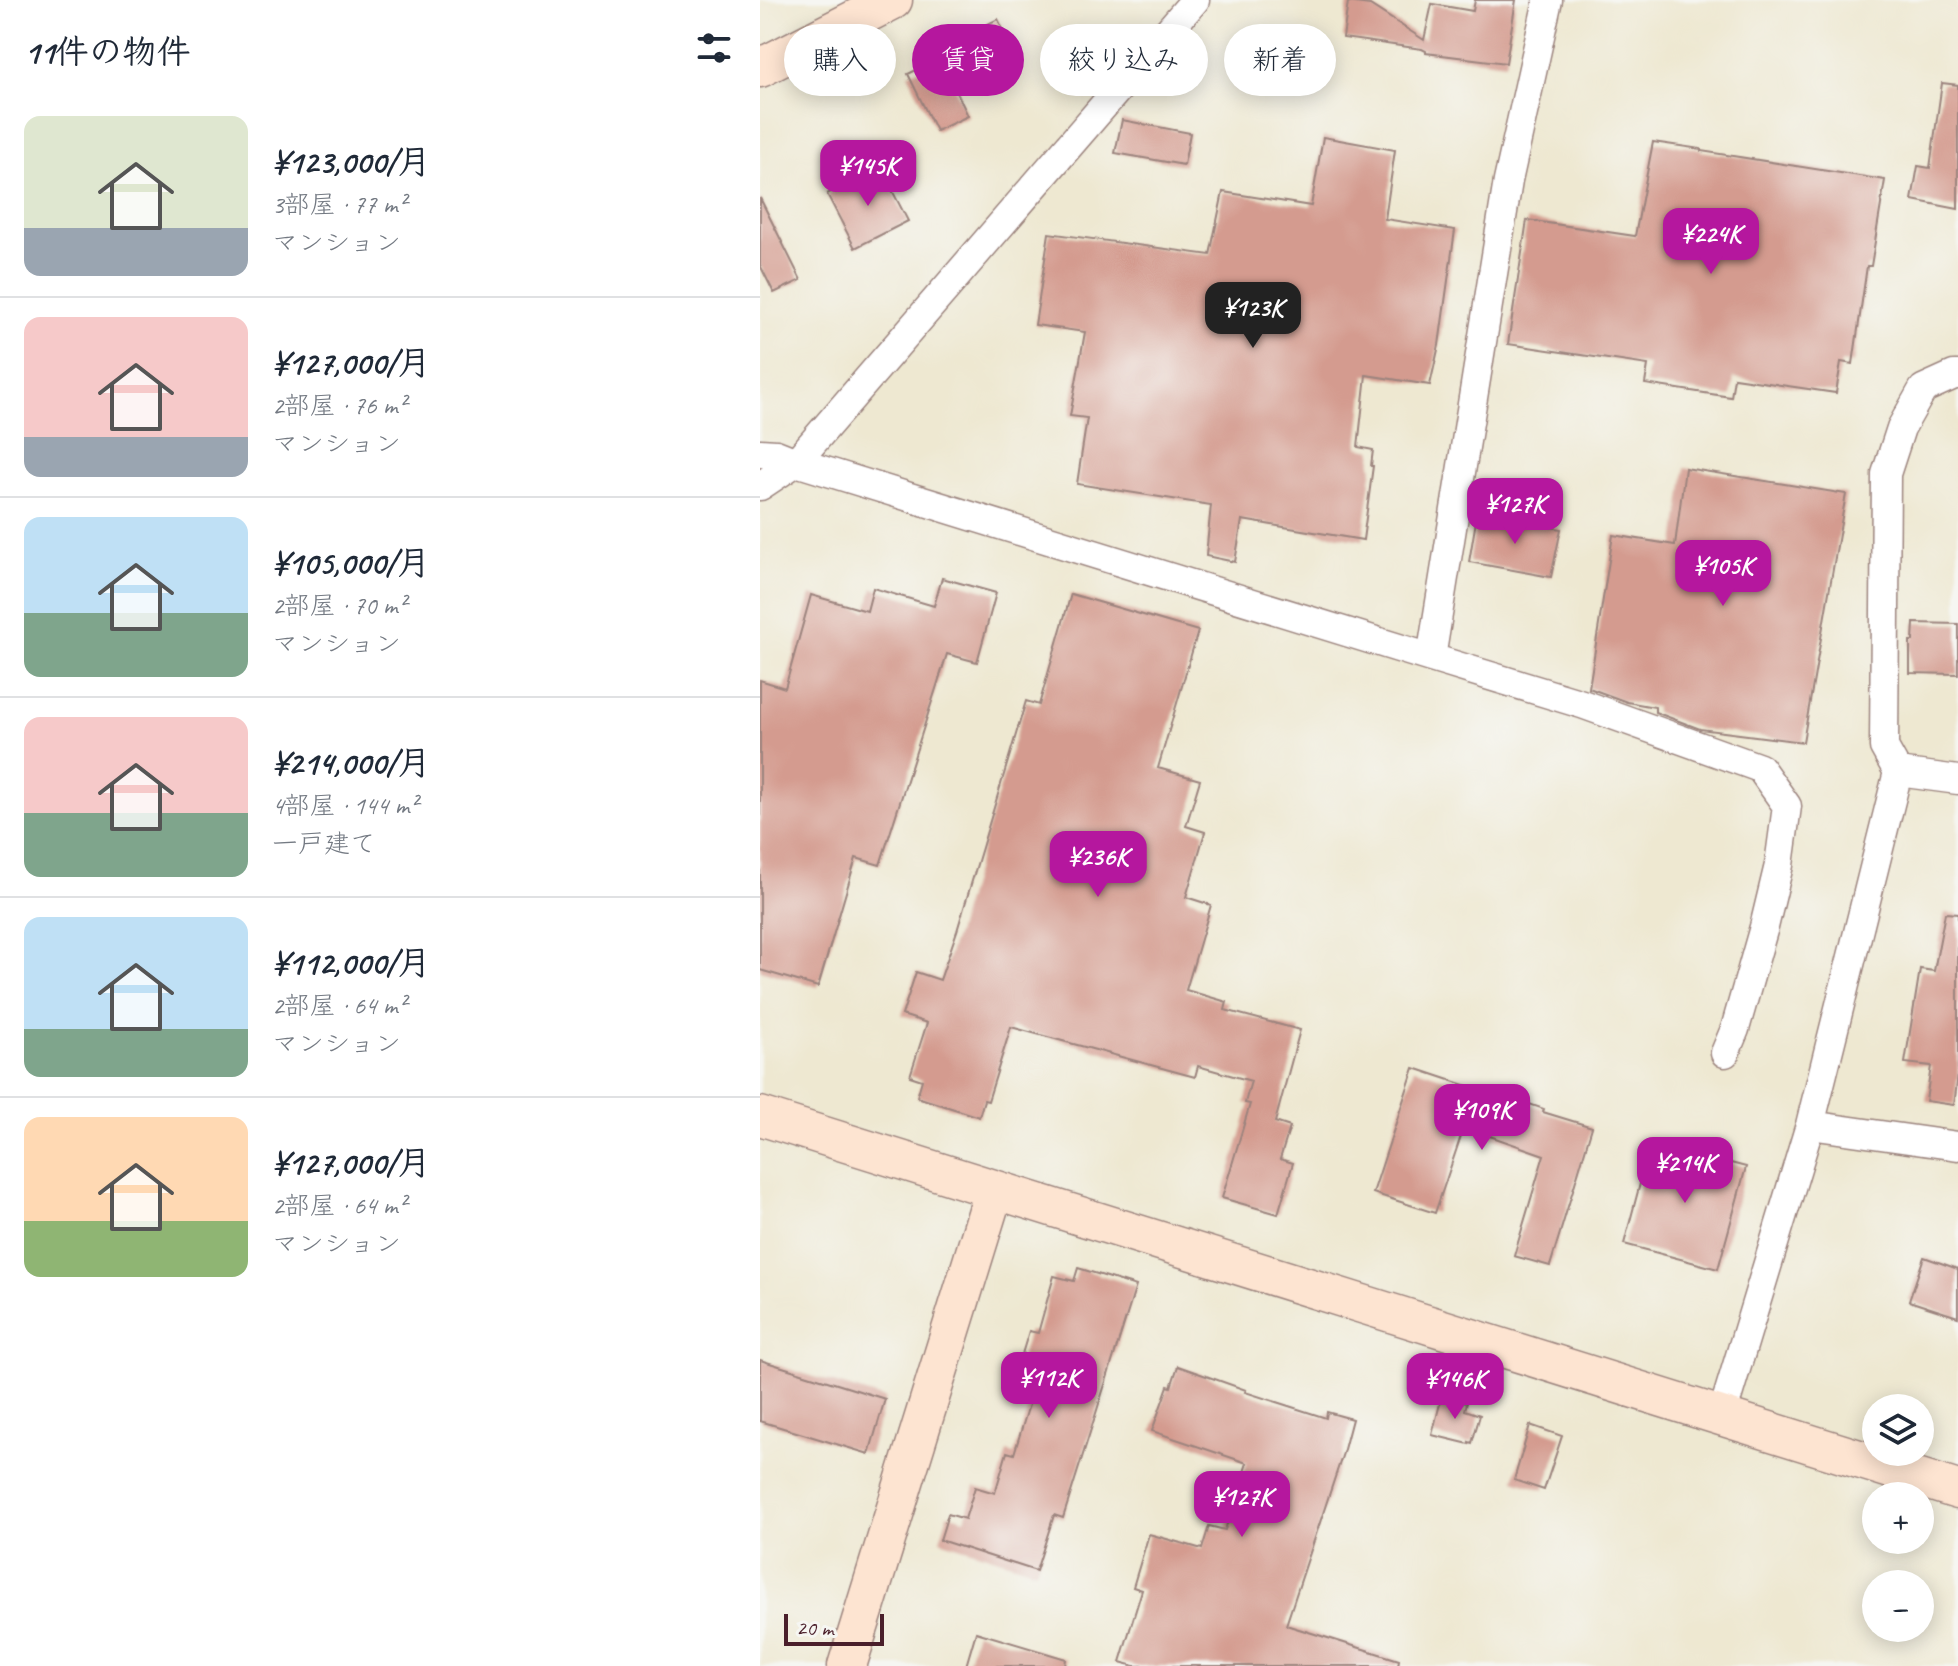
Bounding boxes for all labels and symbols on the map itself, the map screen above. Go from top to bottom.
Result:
pin: ¥145K [812,140,924,208]
pin: ¥224K [1655,208,1767,276]
pin: ¥123K [1197,282,1309,350]
pin: ¥127K [1459,478,1571,546]
pin: ¥105K [1667,540,1779,608]
pin: ¥236K [1042,831,1154,899]
pin: ¥109K [1426,1084,1538,1152]
pin: ¥214K [1629,1137,1741,1205]
pin: ¥112K [993,1352,1105,1420]
pin: ¥146K [1399,1353,1511,1421]
pin: ¥127K [1186,1471,1298,1539]
scale bar [784,1610,884,1646]

